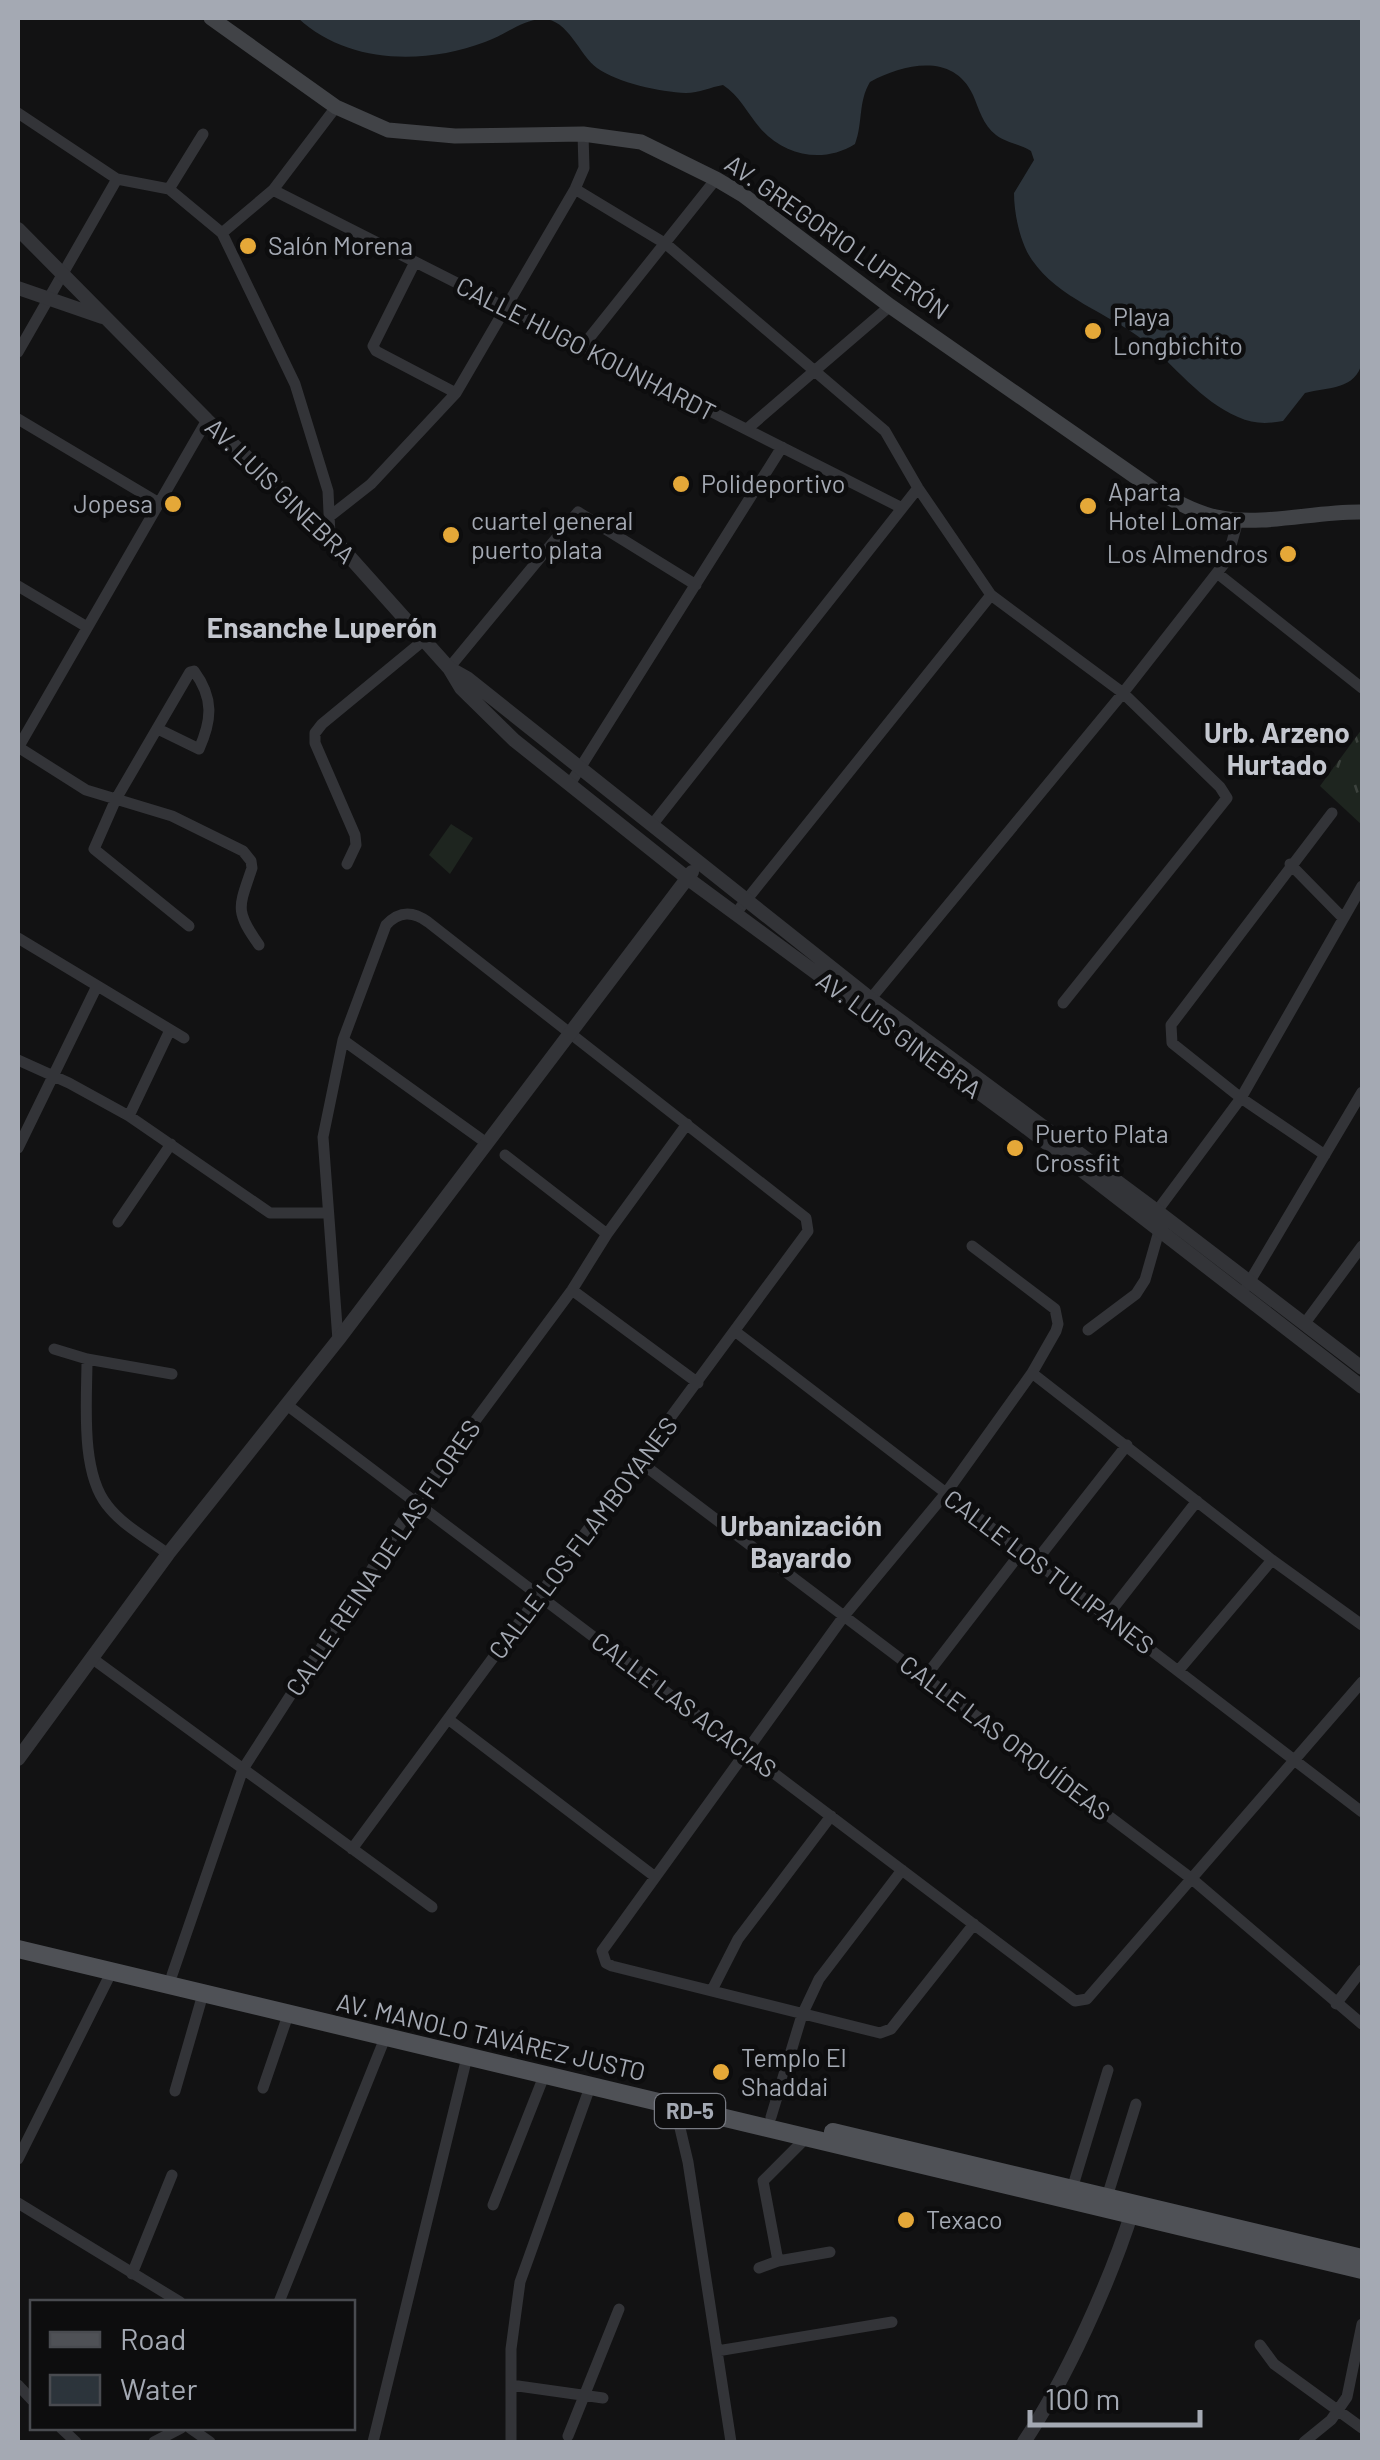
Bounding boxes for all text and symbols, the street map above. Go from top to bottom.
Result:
street label: AV. GREGORIO LUPERÓN [720,148,955,325]
place label: Salón Morena [268,230,413,260]
marker: Salón Morena [237,235,259,257]
street label: CALLE HUGO KOUNHARDT [452,270,721,427]
place label: Playa Longbichito [1113,301,1243,360]
marker: Playa Longbichito [1082,320,1104,342]
street label: AV. LUIS GINEBRA [200,411,362,569]
place label: Polideportivo [701,468,845,498]
marker: Polideportivo [670,473,692,495]
place label: Aparta Hotel Lomar [1108,476,1241,535]
place label: Jopesa [73,488,153,518]
marker: Jopesa [162,493,184,515]
marker: Aparta Hotel Lomar [1077,495,1099,517]
place label: cuartel general puerto plata [471,505,633,564]
marker: cuartel general puerto plata [440,524,462,546]
place label: Los Almendros [1107,538,1268,568]
marker: Los Almendros [1277,543,1299,565]
district label: Ensanche Luperón [207,610,437,644]
district label: Urb. Arzeno Hurtado [1204,715,1350,781]
street label: AV. LUIS GINEBRA [811,964,988,1104]
place label: Puerto Plata Crossfit [1035,1118,1168,1177]
marker: Puerto Plata Crossfit [1004,1137,1026,1159]
street label: CALLE LOS FLAMBOYANES [481,1411,683,1664]
street label: CALLE REINA DE LAS FLORES [278,1414,486,1701]
street label: CALLE LOS TULIPANES [939,1483,1160,1660]
district label: Urbanización Bayardo [720,1508,882,1574]
street label: CALLE LAS ACACIAS [586,1625,783,1783]
street label: CALLE LAS ORQUÍDEAS [895,1648,1117,1826]
street label: AV. MANOLO TAVÁREZ JUSTO [334,1986,649,2086]
place label: Templo El Shaddai [741,2042,847,2101]
marker: Templo El Shaddai [710,2061,732,2083]
road number: RD-5 [655,2094,725,2128]
place label: Texaco [926,2204,1003,2234]
marker: Texaco [895,2209,917,2231]
legend [30,2300,355,2430]
text: Road [120,2320,186,2356]
scale bar [1030,2365,1200,2427]
text: Water [120,2370,198,2406]
text: 100 m [1045,2380,1120,2416]

